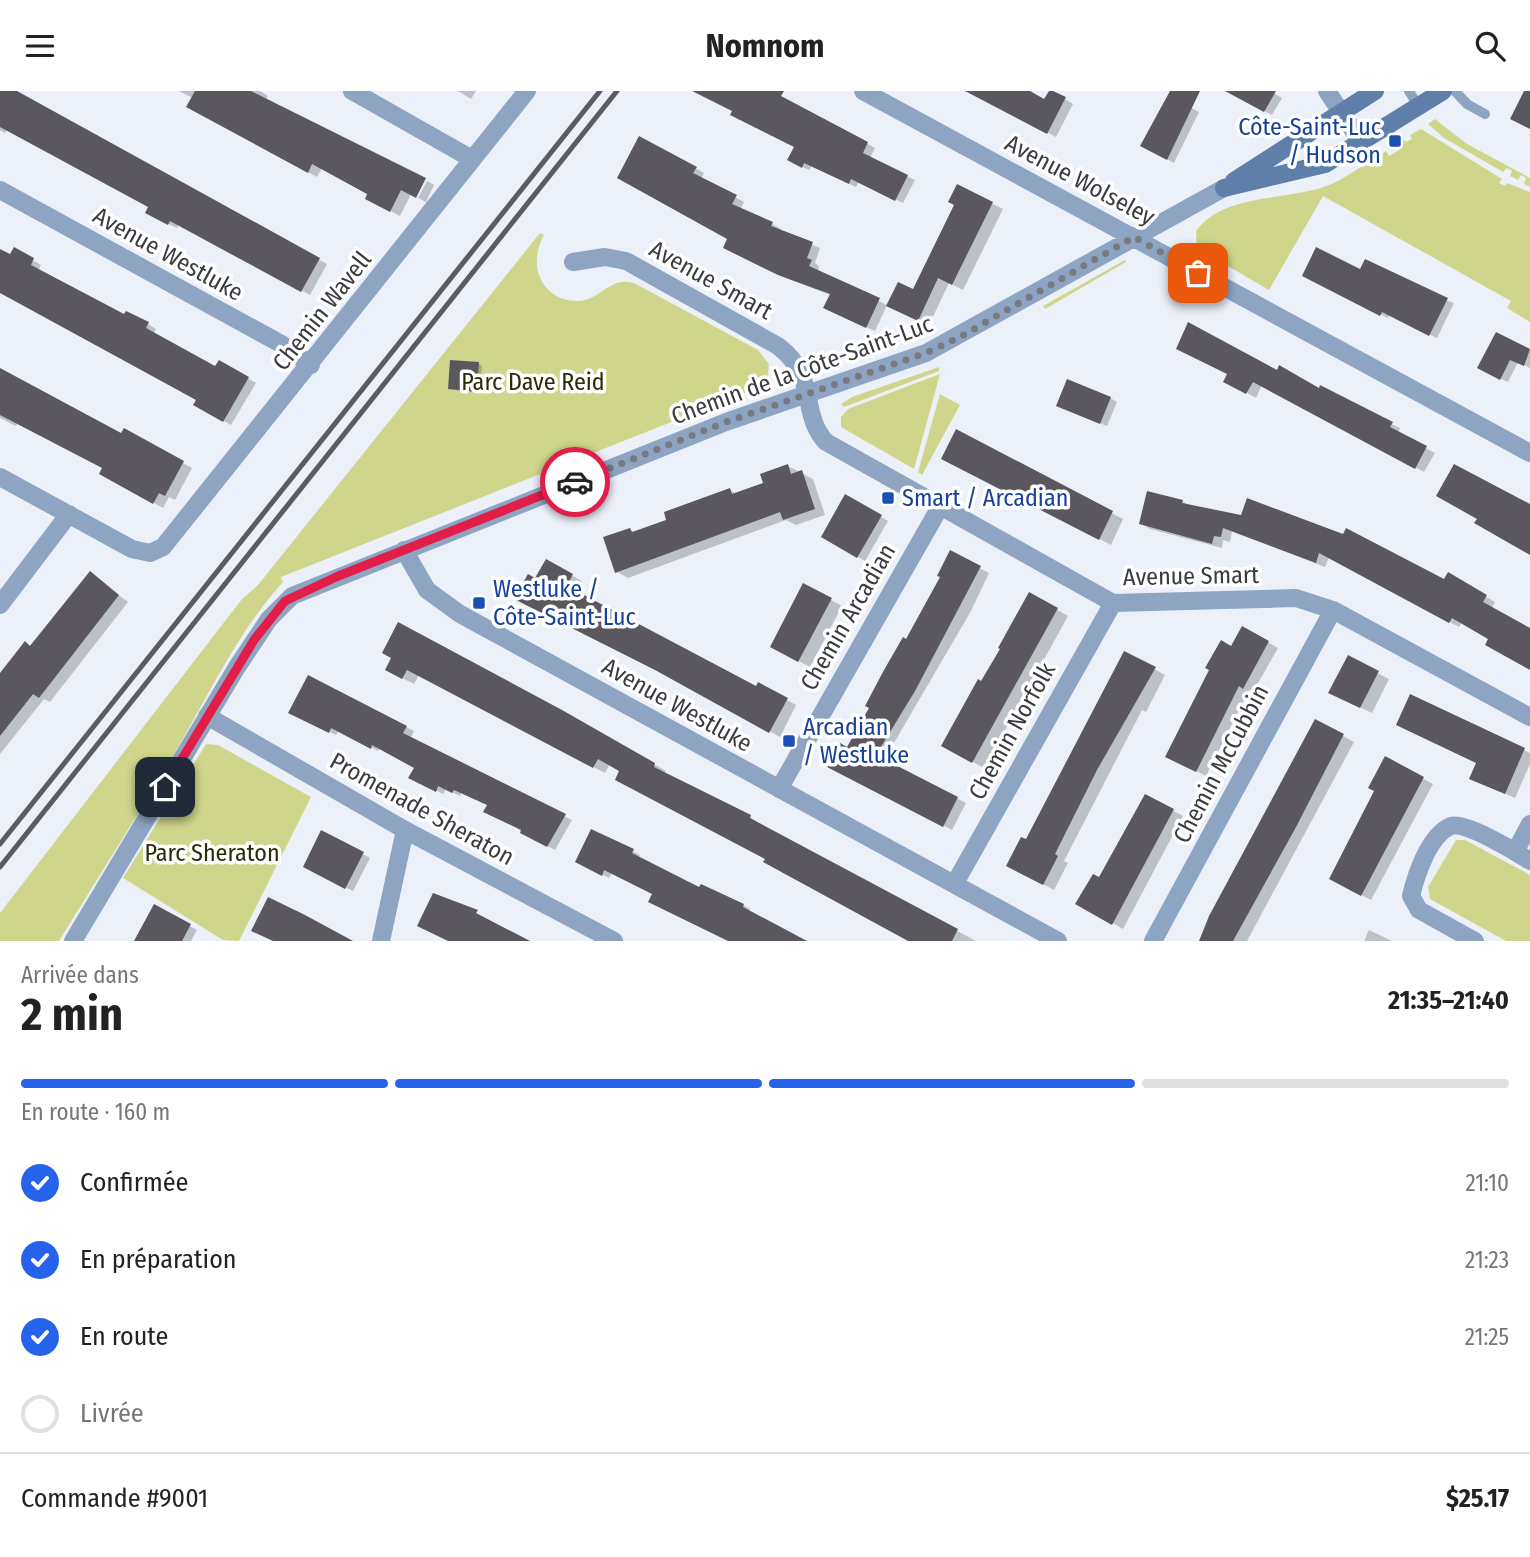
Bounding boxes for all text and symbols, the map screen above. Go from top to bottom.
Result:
icon: menu [21,27,59,65]
text: Nomnom [706,27,824,65]
icon: search [1471,27,1509,65]
place label: Côte-Saint-Luc / Hudson [1238,113,1381,169]
street label: Avenue Wolseley [1000,129,1160,231]
marker: Côte-Saint-Luc / Hudson [1387,133,1403,149]
street label: Avenue Westluke [88,201,248,307]
street label: Avenue Smart [645,235,777,325]
pin [1168,243,1228,303]
street label: Chemin Wavell [267,246,377,376]
icon: bag [1179,254,1217,292]
street label: Chemin de la Côte-Saint-Luc [668,310,936,430]
park label: Parc Dave Reid [461,368,605,396]
courier [540,447,610,517]
icon: car [556,463,594,501]
place label: Smart / Arcadian [902,484,1068,512]
marker: Smart / Arcadian [880,490,896,506]
street label: Chemin Arcadian [795,539,901,695]
street label: Avenue Smart [1123,561,1259,591]
place label: Westluke / Côte-Saint-Luc [493,575,636,631]
marker: Westluke / Côte-Saint-Luc [471,595,487,611]
street label: Avenue Westluke [597,652,757,758]
street label: Chemin Norfolk [963,657,1061,804]
street label: Chemin McCubbin [1168,680,1274,848]
place label: Arcadian / Westluke [803,713,909,769]
marker: Arcadian / Westluke [781,733,797,749]
street label: Promenade Sheraton [325,747,519,871]
pin [135,757,195,817]
icon: home [146,768,184,806]
park label: Parc Sheraton [144,839,280,867]
text: Arrivée dans [21,961,139,989]
text: 21:35–21:40 [1388,985,1509,1016]
text: 2 min [21,987,123,1042]
text: En route · 160 m [21,1098,170,1126]
icon: check [21,1164,59,1202]
text: Confirmée [80,1167,188,1198]
text: 21:10 [1466,1169,1509,1197]
icon: check [21,1241,59,1279]
text: En préparation [80,1244,237,1275]
text: 21:23 [1465,1246,1509,1274]
icon: check [21,1318,59,1356]
text: En route [80,1321,168,1352]
text: 21:25 [1465,1323,1509,1351]
text: Livrée [80,1398,144,1429]
text: Commande #9001 [21,1483,208,1514]
text: $25.17 [1446,1483,1509,1514]

